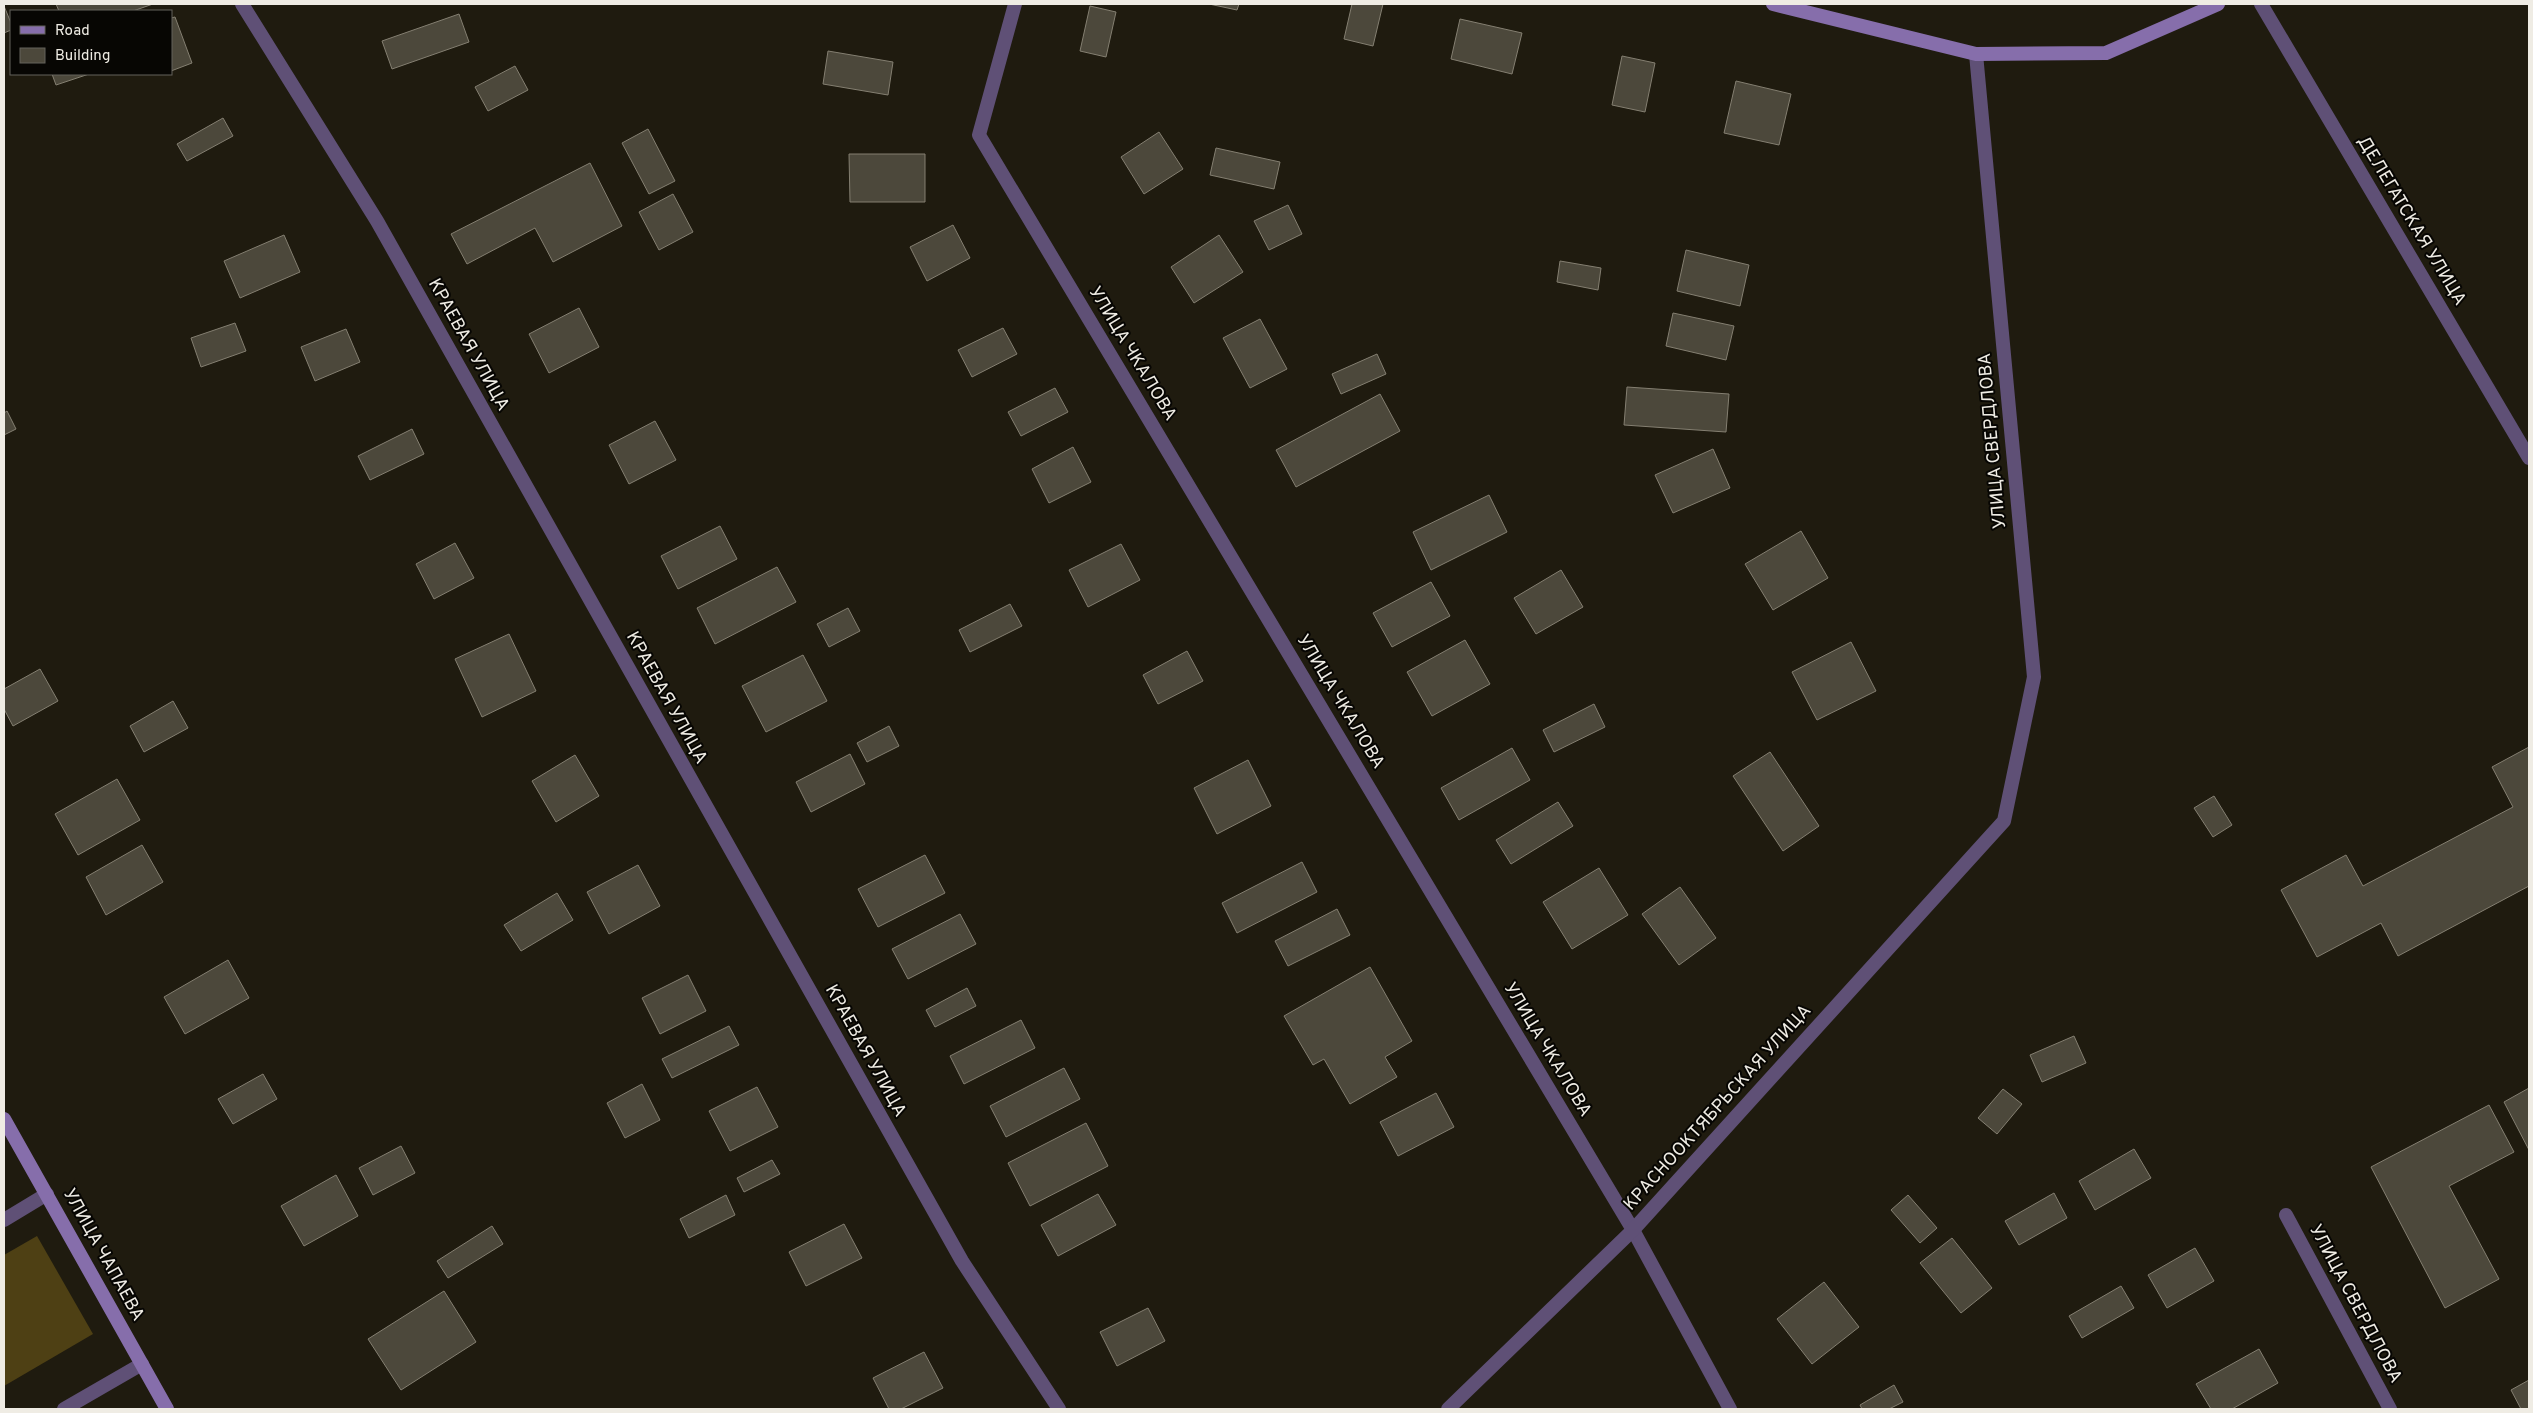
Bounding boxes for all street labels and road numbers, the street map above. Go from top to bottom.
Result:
street label: ДЕЛЕГАТСКАЯ УЛИЦА [2351,132,2471,310]
street label: КРАЕВАЯ УЛИЦА [422,275,514,415]
street label: УЛИЦА ЧКАЛОВА [1083,283,1181,425]
street label: УЛИЦА СВЕРДЛОВА [1974,352,2012,530]
street label: КРАЕВАЯ УЛИЦА [620,628,712,768]
street label: УЛИЦА ЧКАЛОВА [1291,631,1389,773]
street label: УЛИЦА ЧКАЛОВА [1498,979,1596,1121]
street label: КРАЕВАЯ УЛИЦА [819,981,911,1121]
street label: КРАСНООКТЯБРЬСКАЯ УЛИЦА [1619,1000,1817,1216]
street label: УЛИЦА ЧАПАЕВА [57,1185,149,1325]
street label: УЛИЦА СВЕРДЛОВА [2303,1221,2407,1387]

